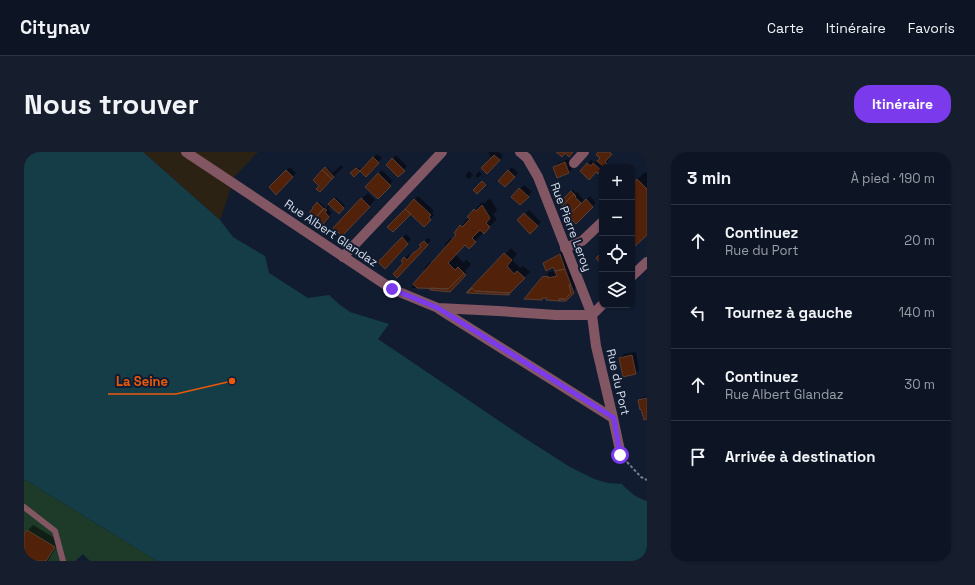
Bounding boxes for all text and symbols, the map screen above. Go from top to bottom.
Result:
text: Citynav [20,15,90,40]
text: Carte [767,19,804,37]
text: Itinéraire [826,19,886,37]
text: Favoris [908,19,955,37]
button: Itinéraire [854,85,951,123]
text: Nous trouver [24,86,199,122]
map controls [599,164,635,308]
button: + [599,164,635,200]
text: 3 min [687,167,731,189]
text: À pied · 190 m [851,170,935,187]
street label: Rue Pierre Leroy [547,180,595,274]
street label: Rue Albert Glandaz [281,196,381,270]
button: − [599,200,635,236]
text: Continuez [725,223,798,242]
icon: ahead [687,230,709,252]
text: 20 m [904,232,935,249]
button: locate [599,236,635,272]
text: Rue du Port [725,242,798,259]
button: layers [599,272,635,308]
route end [383,280,401,298]
icon: left [687,302,709,324]
text: Tournez à gauche [725,303,853,322]
text: 140 m [899,304,935,321]
street label: Rue du Port [603,347,633,417]
text: Continuez [725,367,798,386]
callout: La Seine [108,369,176,394]
text: La Seine [116,373,168,390]
icon: ahead [687,374,709,396]
text: 30 m [904,376,935,393]
text: Rue Albert Glandaz [725,386,844,403]
route start [611,446,629,464]
icon: arrive [687,446,709,468]
text: Arrivée à destination [725,447,875,466]

